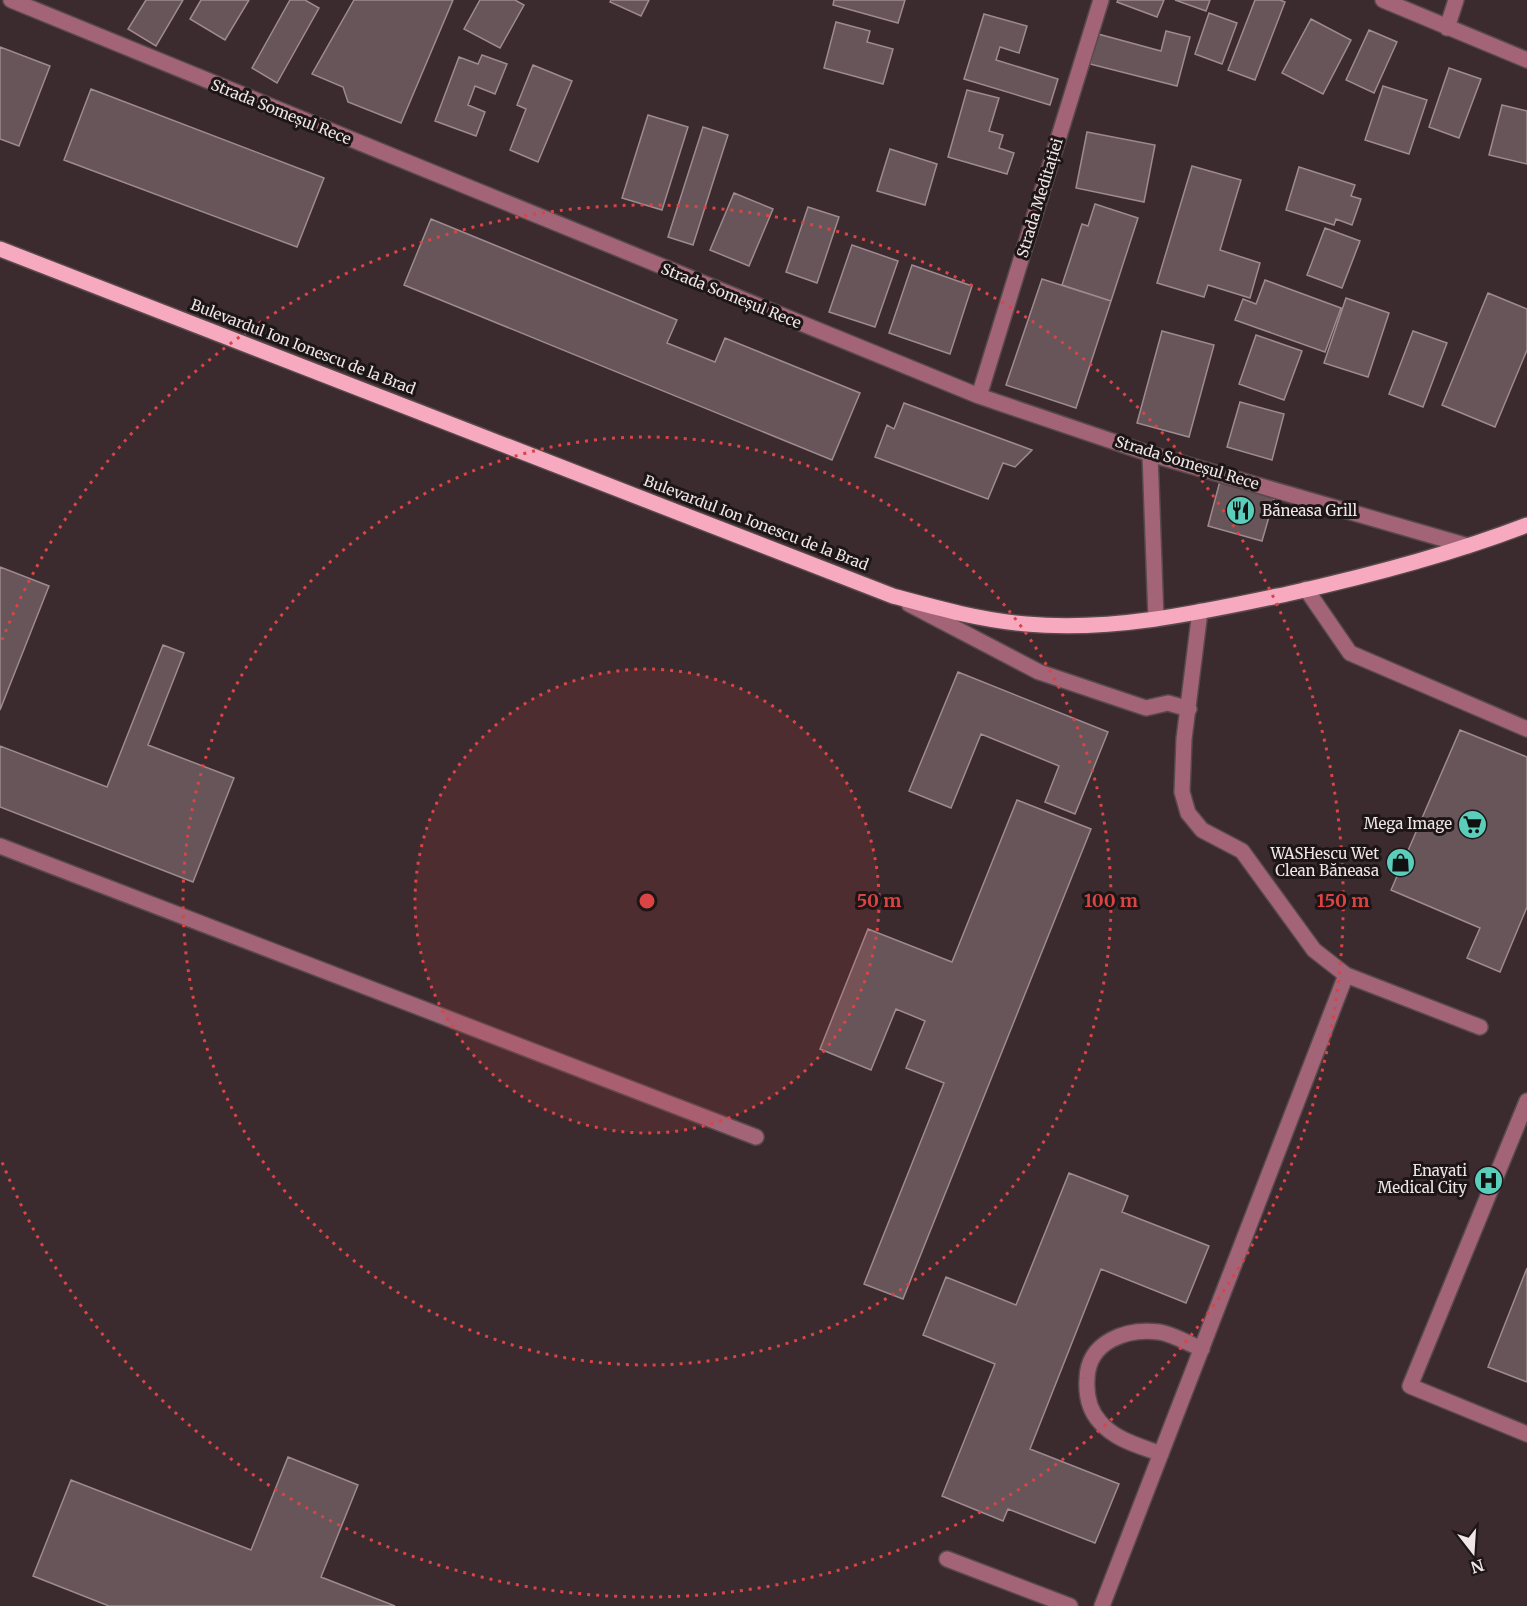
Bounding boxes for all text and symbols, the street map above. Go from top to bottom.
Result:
street label: Strada Someșul Rece [208,75,354,149]
street label: Strada Meditației [1012,136,1068,260]
street label: Strada Someșul Rece [658,259,804,333]
street label: Bulevardul Ion Ionescu de la Brad [188,295,418,398]
street label: Strada Someșul Rece [1113,432,1262,494]
street label: Bulevardul Ion Ionescu de la Brad [641,471,871,574]
restaurant icon: Băneasa Grill [1225,495,1257,527]
place label: Băneasa Grill [1262,501,1357,520]
supermarket icon: Mega Image [1457,808,1489,840]
place label: Mega Image [1364,814,1452,833]
place label: WASHescu Wet Clean Băneasa [1269,844,1379,880]
shop icon: WASHescu Wet Clean Băneasa [1384,847,1416,879]
text: 50 m [857,889,901,912]
text: 100 m [1084,889,1138,912]
text: 150 m [1317,889,1369,912]
centre of rings [637,891,657,911]
place label: Enayati Medical City [1378,1161,1467,1197]
hospital icon: Enayati Medical City [1472,1164,1504,1196]
north arrow [1443,1522,1503,1582]
text: N [1468,1555,1486,1578]

